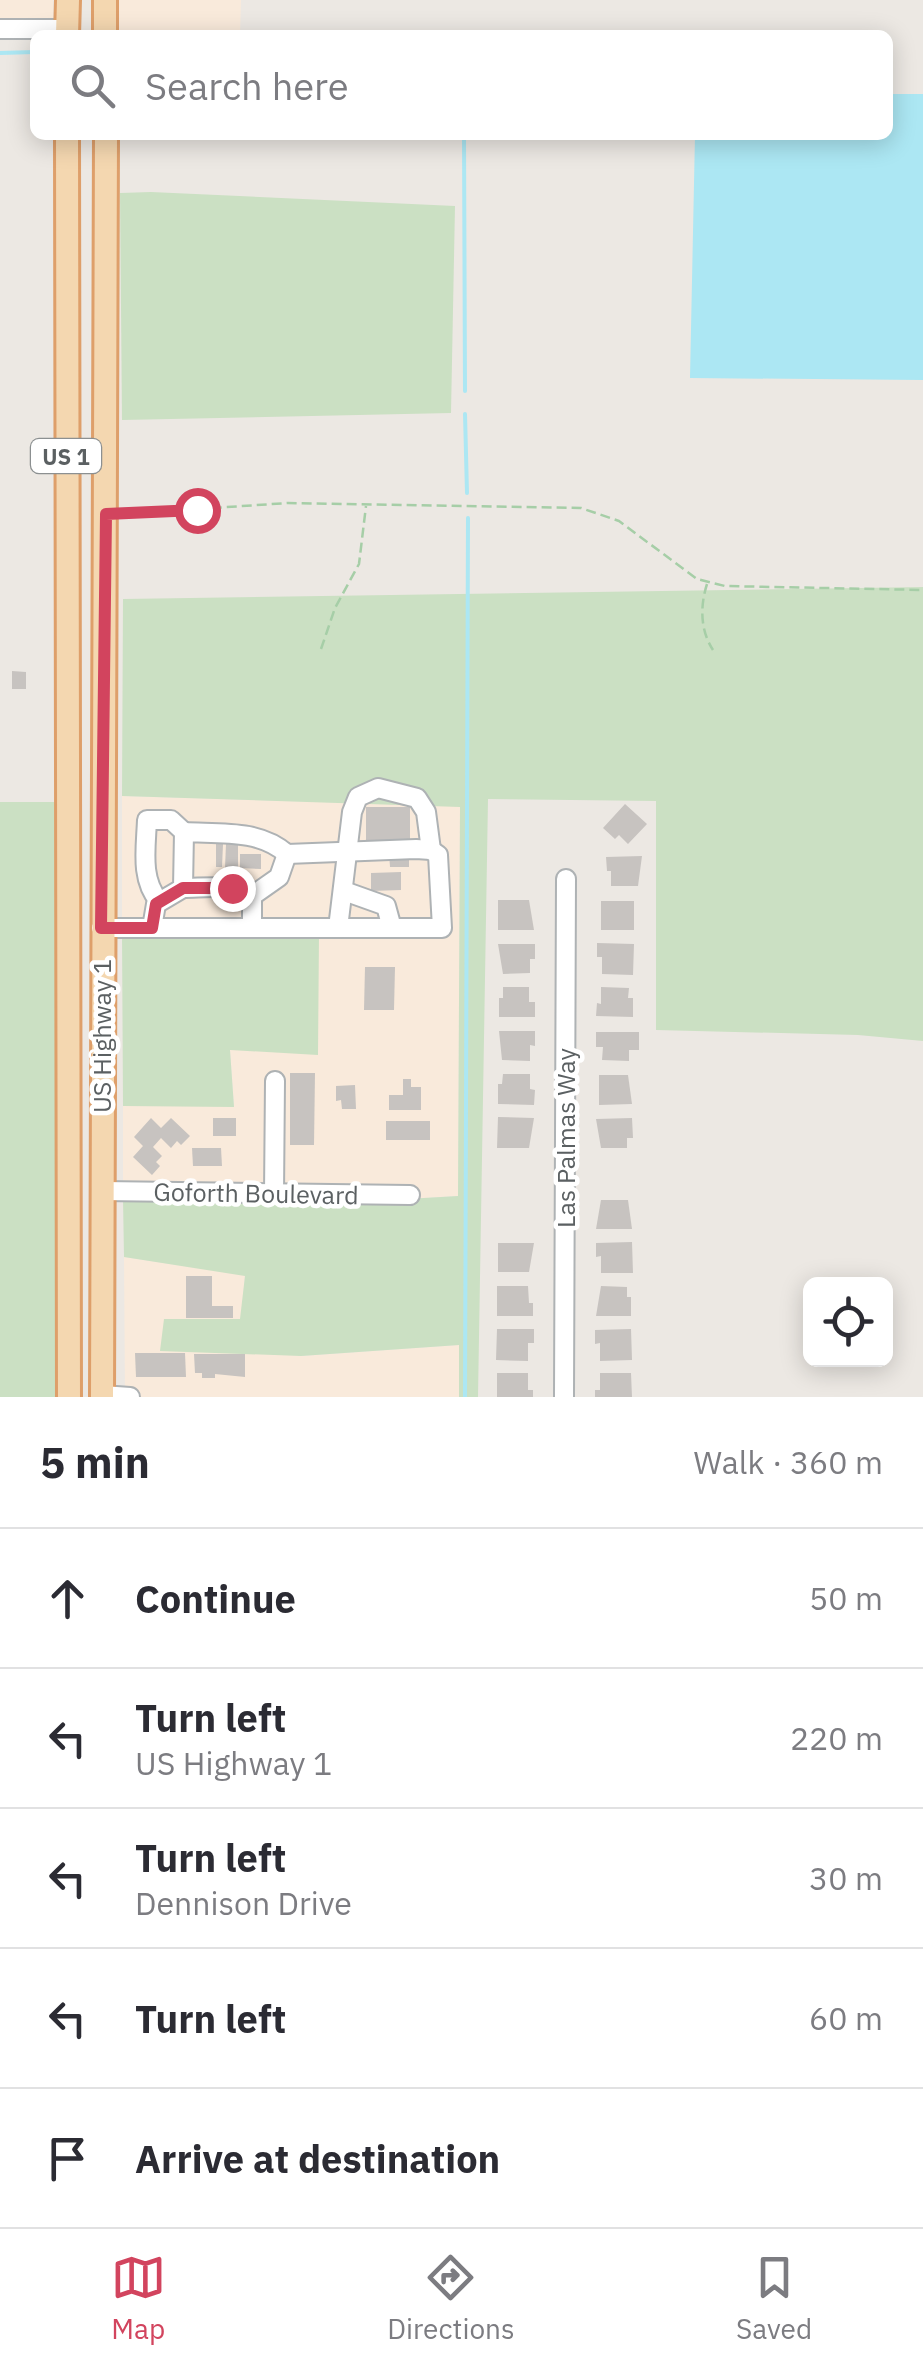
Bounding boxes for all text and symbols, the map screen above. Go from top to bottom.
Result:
search box [30,30,893,140]
icon: search [65,58,120,113]
text: Search here [145,61,349,110]
road number: US 1 [31,439,101,473]
route start [175,488,221,534]
route end [210,866,256,912]
street label: US Highway 1 [85,959,118,1113]
street label: Las Palmas Way [549,1048,582,1228]
street label: Goforth Boulevard [153,1175,359,1211]
map controls [803,1277,893,1367]
button: locate [803,1277,893,1367]
text: 5 min [40,1435,150,1490]
text: Walk · 360 m [694,1441,883,1483]
icon: ahead [40,1571,95,1626]
text: Continue [135,1574,296,1623]
text: 50 m [809,1577,883,1619]
text: Turn left [135,1693,286,1742]
icon: left [40,1711,95,1766]
text: 220 m [790,1717,883,1759]
text: US Highway 1 [135,1742,332,1784]
text: Turn left [135,1833,286,1882]
icon: left [40,1851,95,1906]
text: 30 m [809,1857,883,1899]
text: Dennison Drive [135,1882,352,1924]
icon: left [40,1991,95,2046]
text: Turn left [135,1994,286,2043]
text: 60 m [809,1997,883,2039]
icon: arrive [40,2131,95,2186]
text: Arrive at destination [135,2134,500,2183]
tab: Map [111,2250,166,2347]
tab: Directions [387,2250,515,2347]
tab: Saved [736,2250,812,2347]

